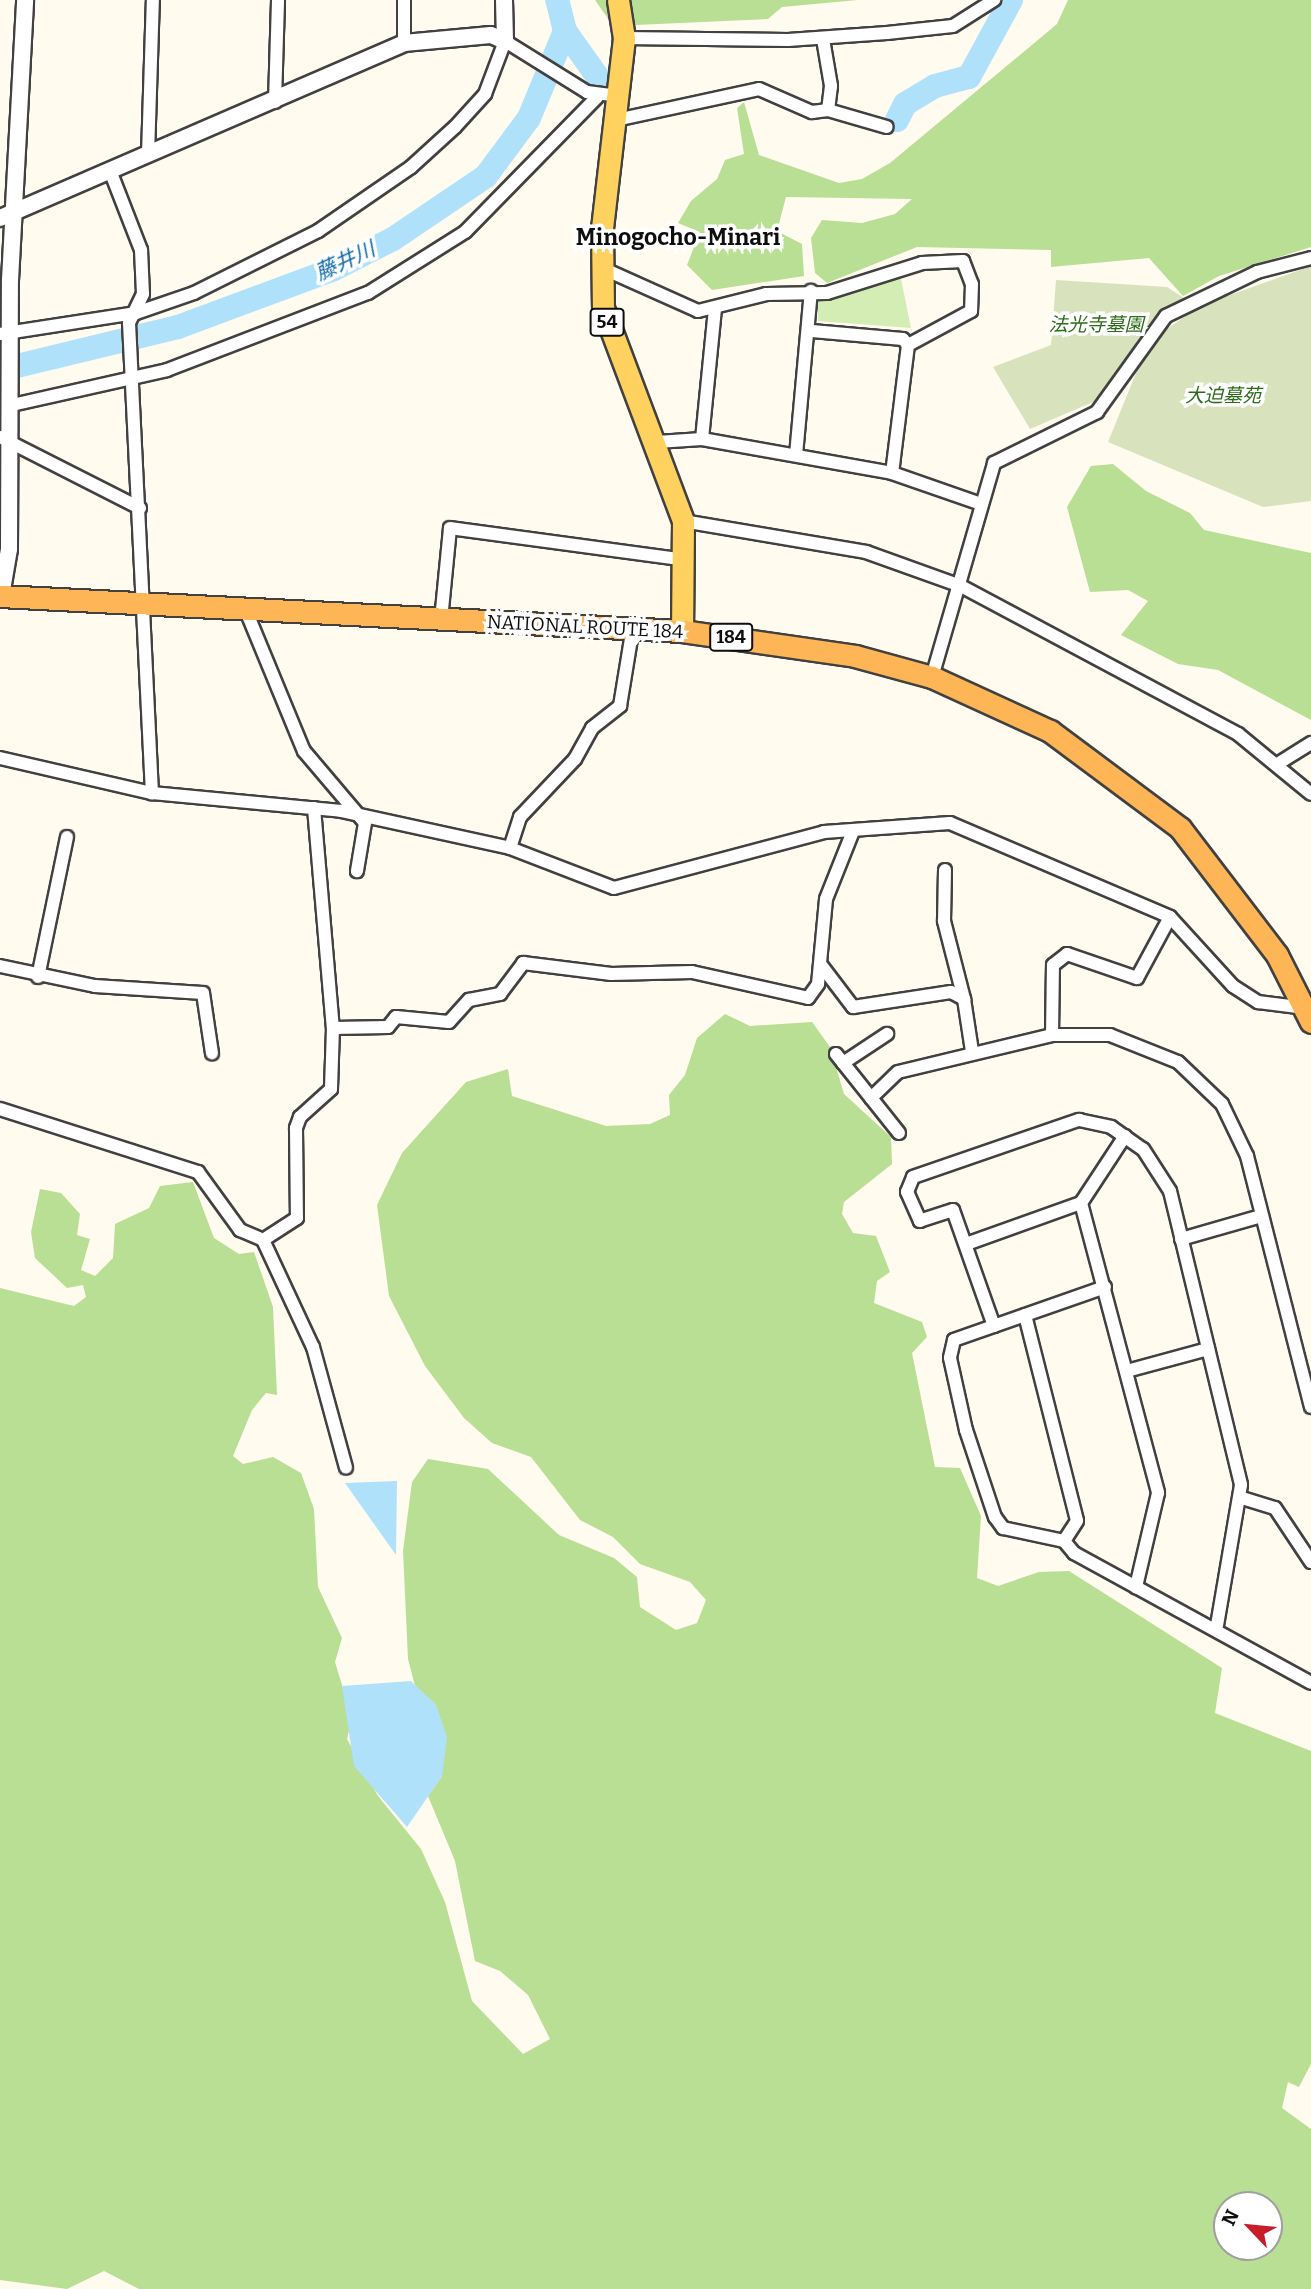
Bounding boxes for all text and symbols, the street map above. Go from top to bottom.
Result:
district label: Minogocho-Minari [576,223,780,251]
water label: 藤井川 [311,236,379,286]
road number: 54 [590,308,624,336]
park label: 法光寺墓園 [1049,314,1143,336]
park label: 大迫墓苑 [1185,385,1261,407]
street label: NATIONAL ROUTE 184 [486,610,684,644]
road number: 184 [708,622,754,652]
north arrow [1213,2191,1283,2261]
text: N [1217,2206,1244,2229]

